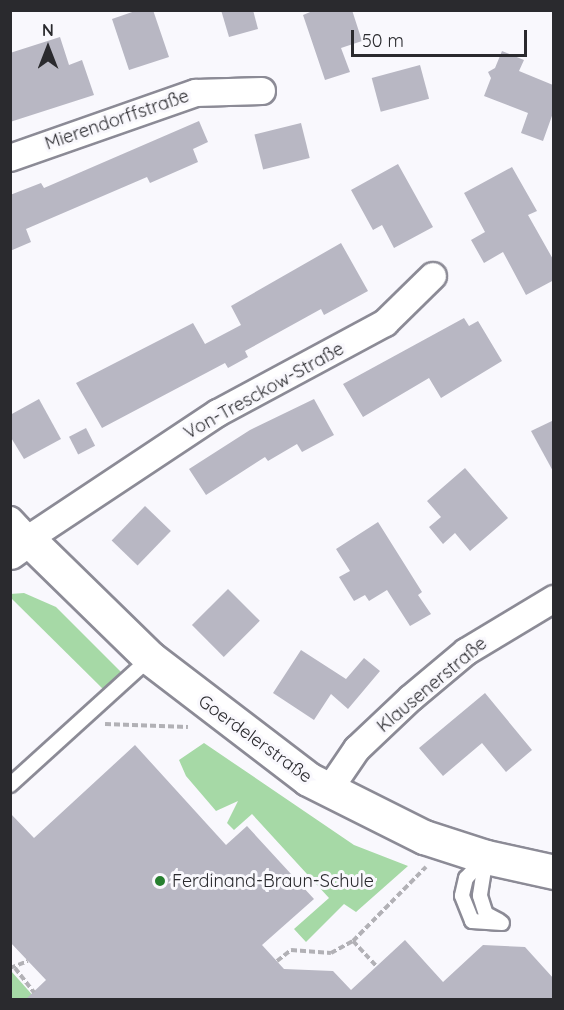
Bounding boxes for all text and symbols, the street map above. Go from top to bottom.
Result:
north arrow [18,18,78,78]
scale bar [354,18,530,56]
text: N [42,20,54,40]
text: 50 m [362,29,404,52]
street label: Mierendorffstraße [42,85,192,155]
street label: Von-Tresckow-Straße [180,338,348,444]
street label: Klausenerstraße [373,633,491,737]
street label: Goerdelerstraße [194,690,316,788]
place label: Ferdinand-Braun-Schule [172,870,374,892]
marker: Ferdinand-Braun-Schule [153,874,167,888]

